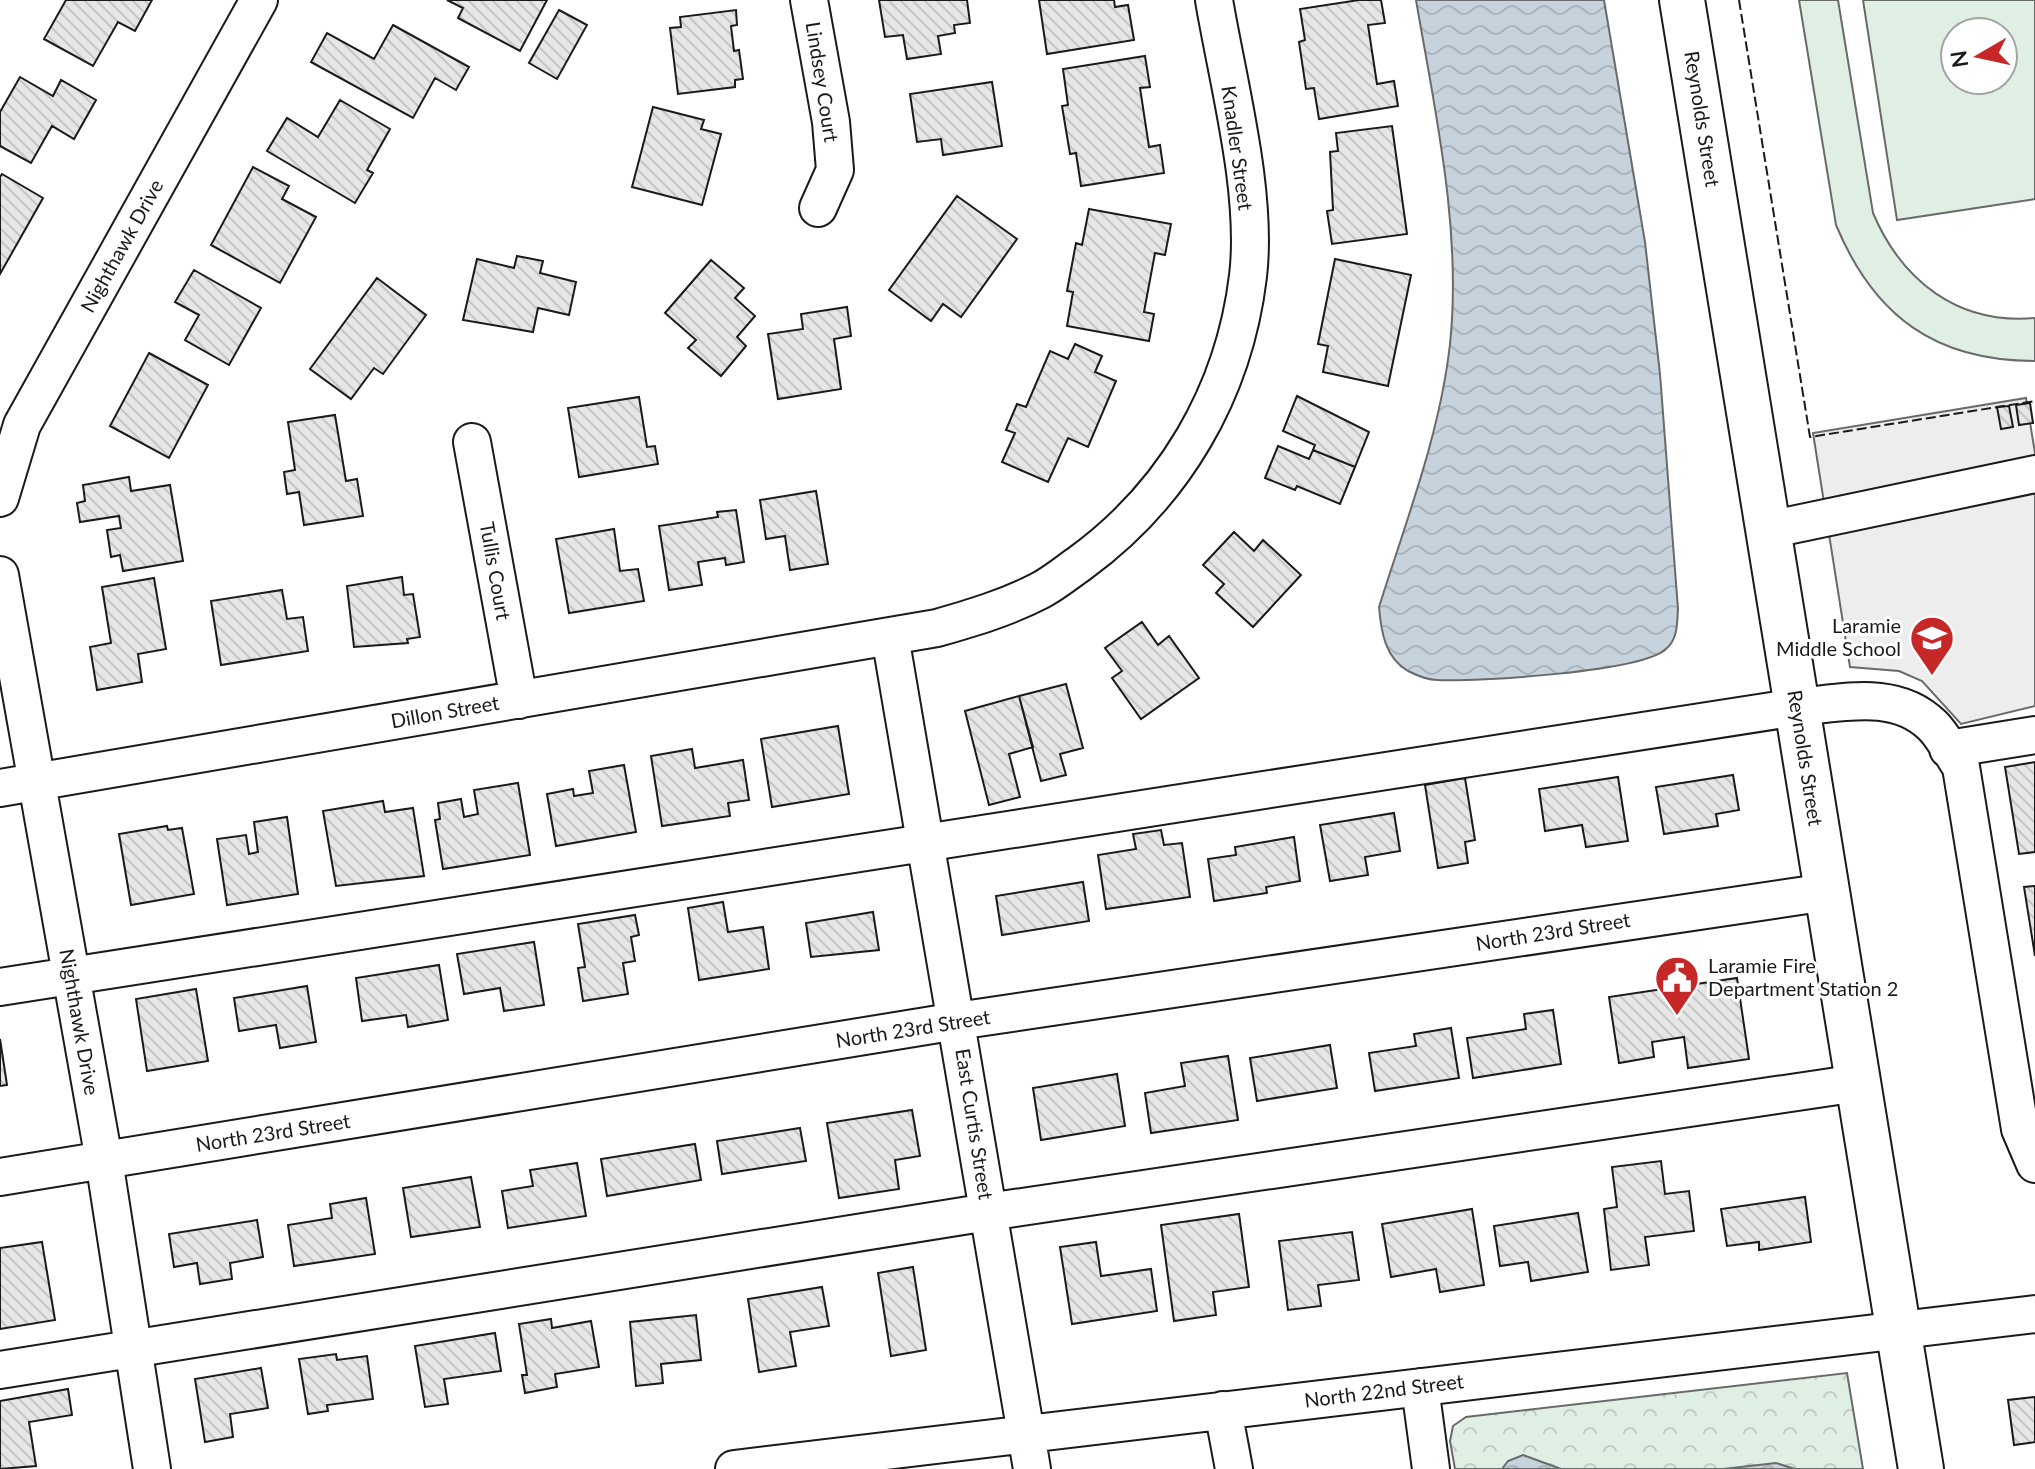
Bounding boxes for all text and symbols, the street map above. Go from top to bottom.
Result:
north arrow [1939,16,2019,96]
street label: Lindsey Court [802,20,844,144]
street label: Reynolds Street [1680,49,1726,189]
text: N [1944,49,1973,70]
street label: Knadler Street [1217,84,1259,212]
street label: Nighthawk Drive [75,175,168,316]
street label: Tullis Court [476,520,516,622]
place label: Laramie Middle School [1776,613,1901,660]
school or university icon: Laramie Middle School [1908,614,1956,677]
street label: Reynolds Street [1783,688,1829,828]
street label: Dillon Street [389,690,501,732]
street label: North 23rd Street [1474,907,1632,955]
street label: Nighthawk Drive [55,947,105,1097]
place label: Laramie Fire Department Station 2 [1708,953,1898,1000]
public building icon: Laramie Fire Department Station 2 [1653,954,1701,1017]
street label: North 23rd Street [834,1004,992,1052]
street label: East Curtis Street [951,1047,999,1201]
street label: North 23rd Street [194,1108,352,1156]
street label: North 22nd Street [1303,1368,1465,1412]

